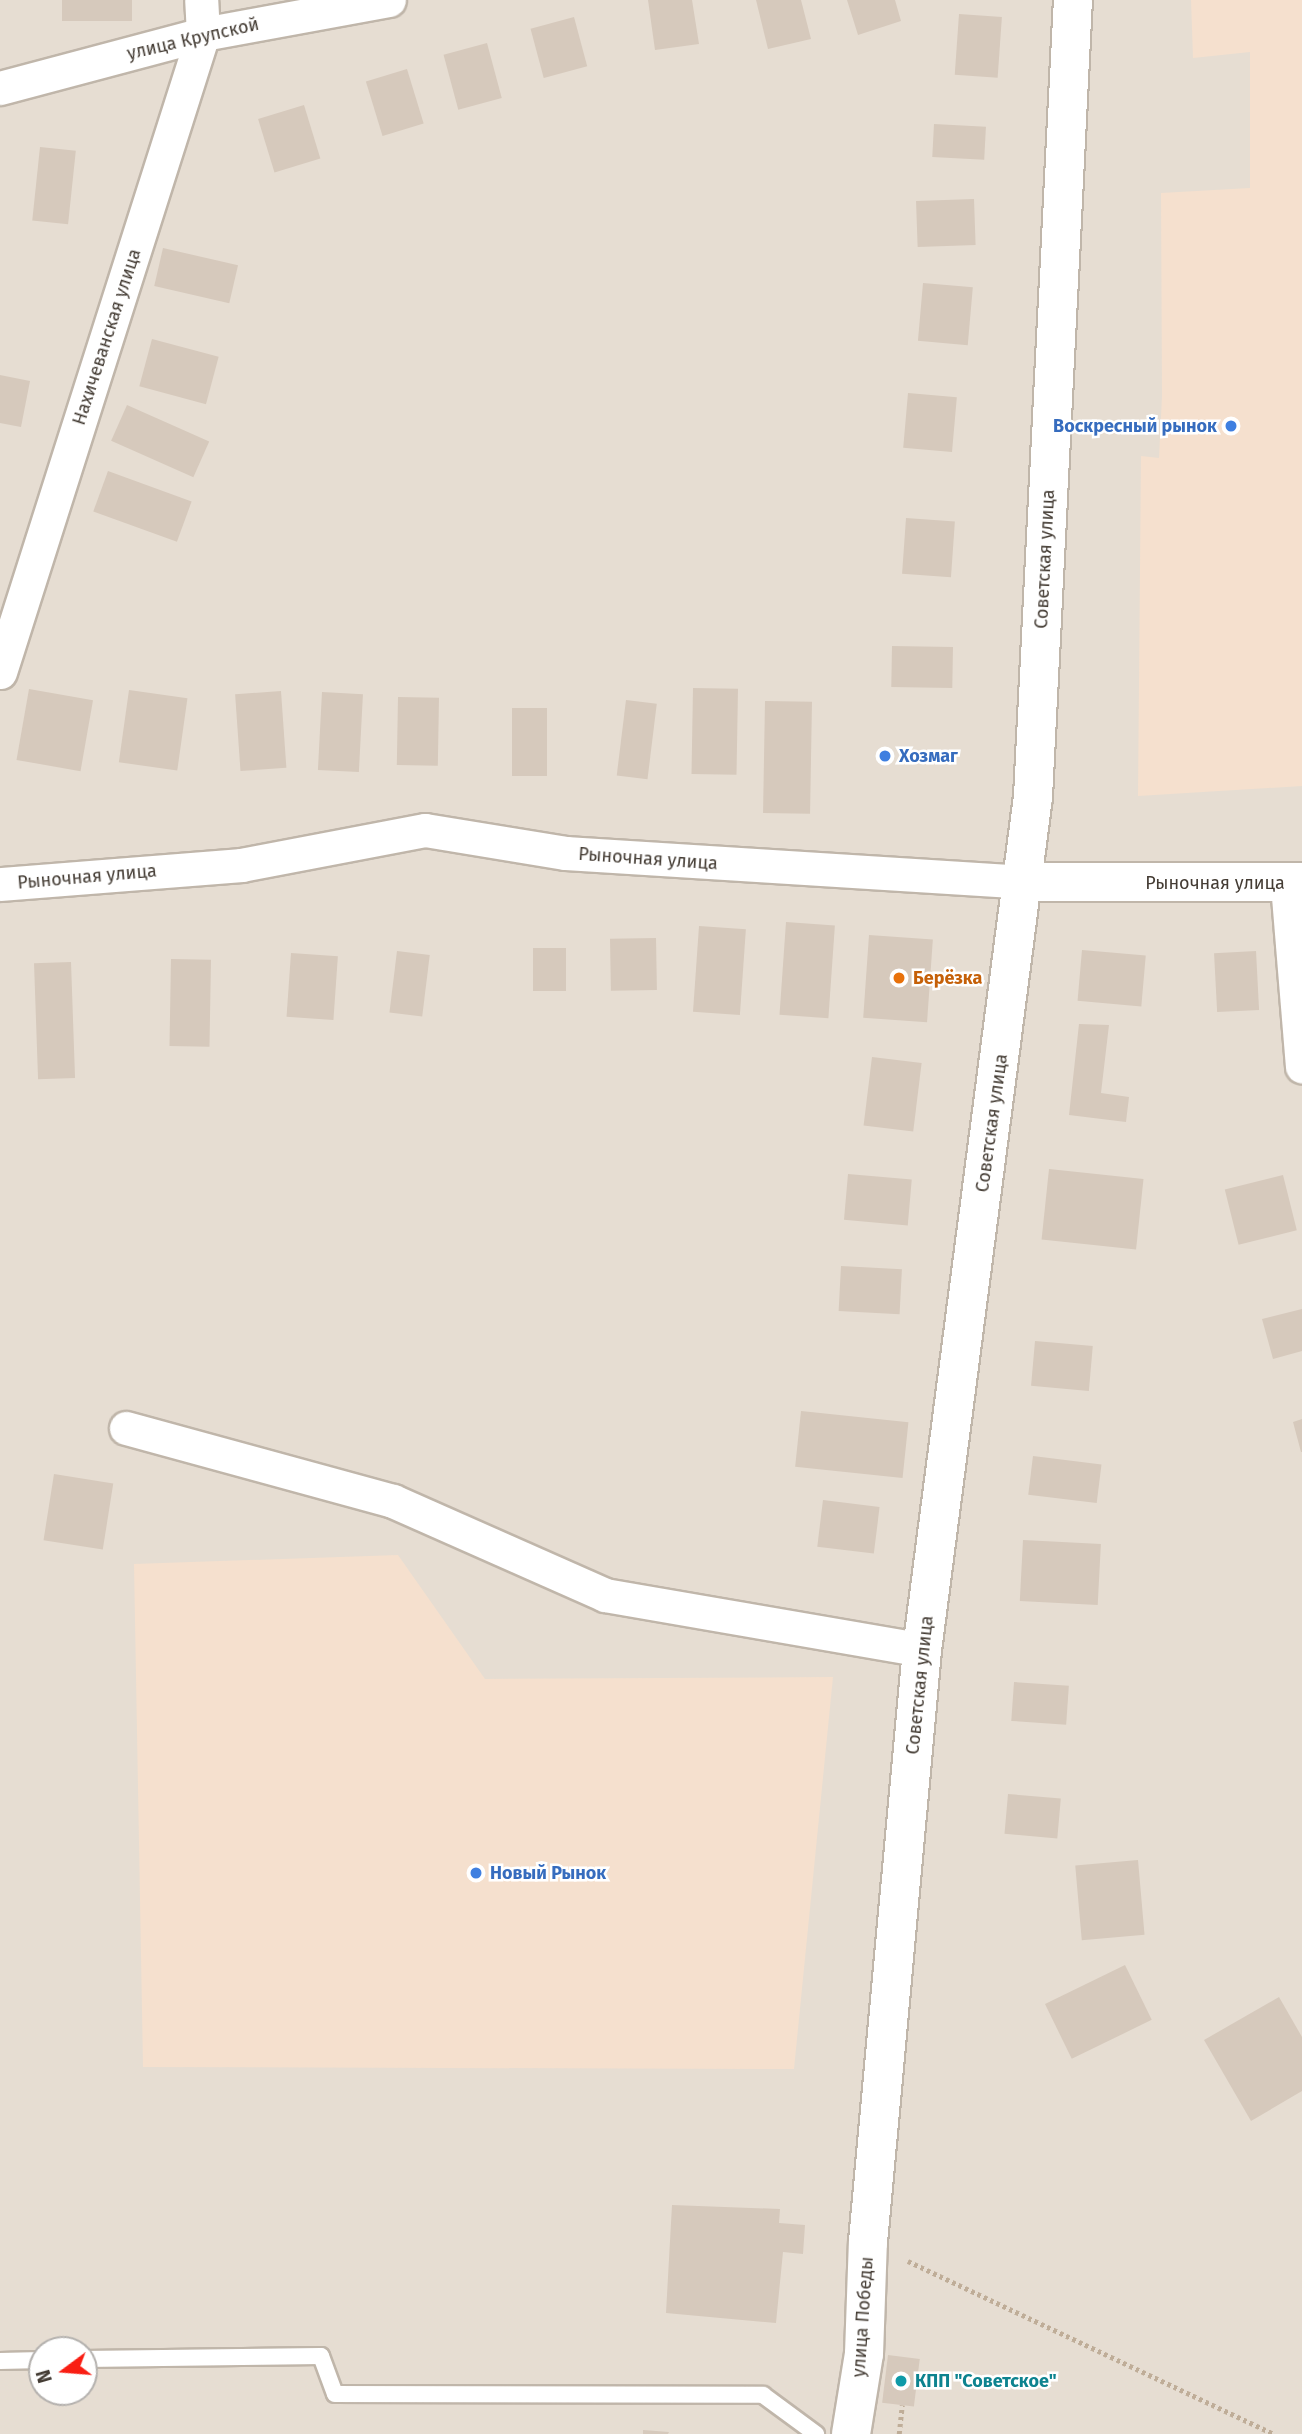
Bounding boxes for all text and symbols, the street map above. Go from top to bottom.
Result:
street label: улица Крупской [125,13,261,65]
street label: Нахичеванская улица [68,246,146,428]
place label: Воскресный рынок [1053,415,1217,437]
marker: Воскресный рынок [1223,418,1239,434]
street label: Советская улица [1031,489,1059,629]
place label: Хозмаг [899,745,958,767]
marker: Хозмаг [877,748,893,764]
street label: Рыночная улица [578,843,718,875]
street label: Рыночная улица [16,860,158,894]
street label: Рыночная улица [1145,872,1285,894]
place label: Берёзка [913,967,982,989]
marker: Берёзка [891,970,907,986]
street label: Советская улица [972,1052,1012,1194]
street label: Советская улица [902,1614,938,1756]
place label: Новый Рынок [490,1862,606,1884]
marker: Новый Рынок [468,1865,484,1881]
street label: улица Победы [848,2256,878,2378]
north arrow [28,2336,98,2406]
text: N [31,2367,57,2386]
place label: КПП "Советское" [915,2370,1057,2392]
marker: КПП "Советское" [893,2373,909,2389]

